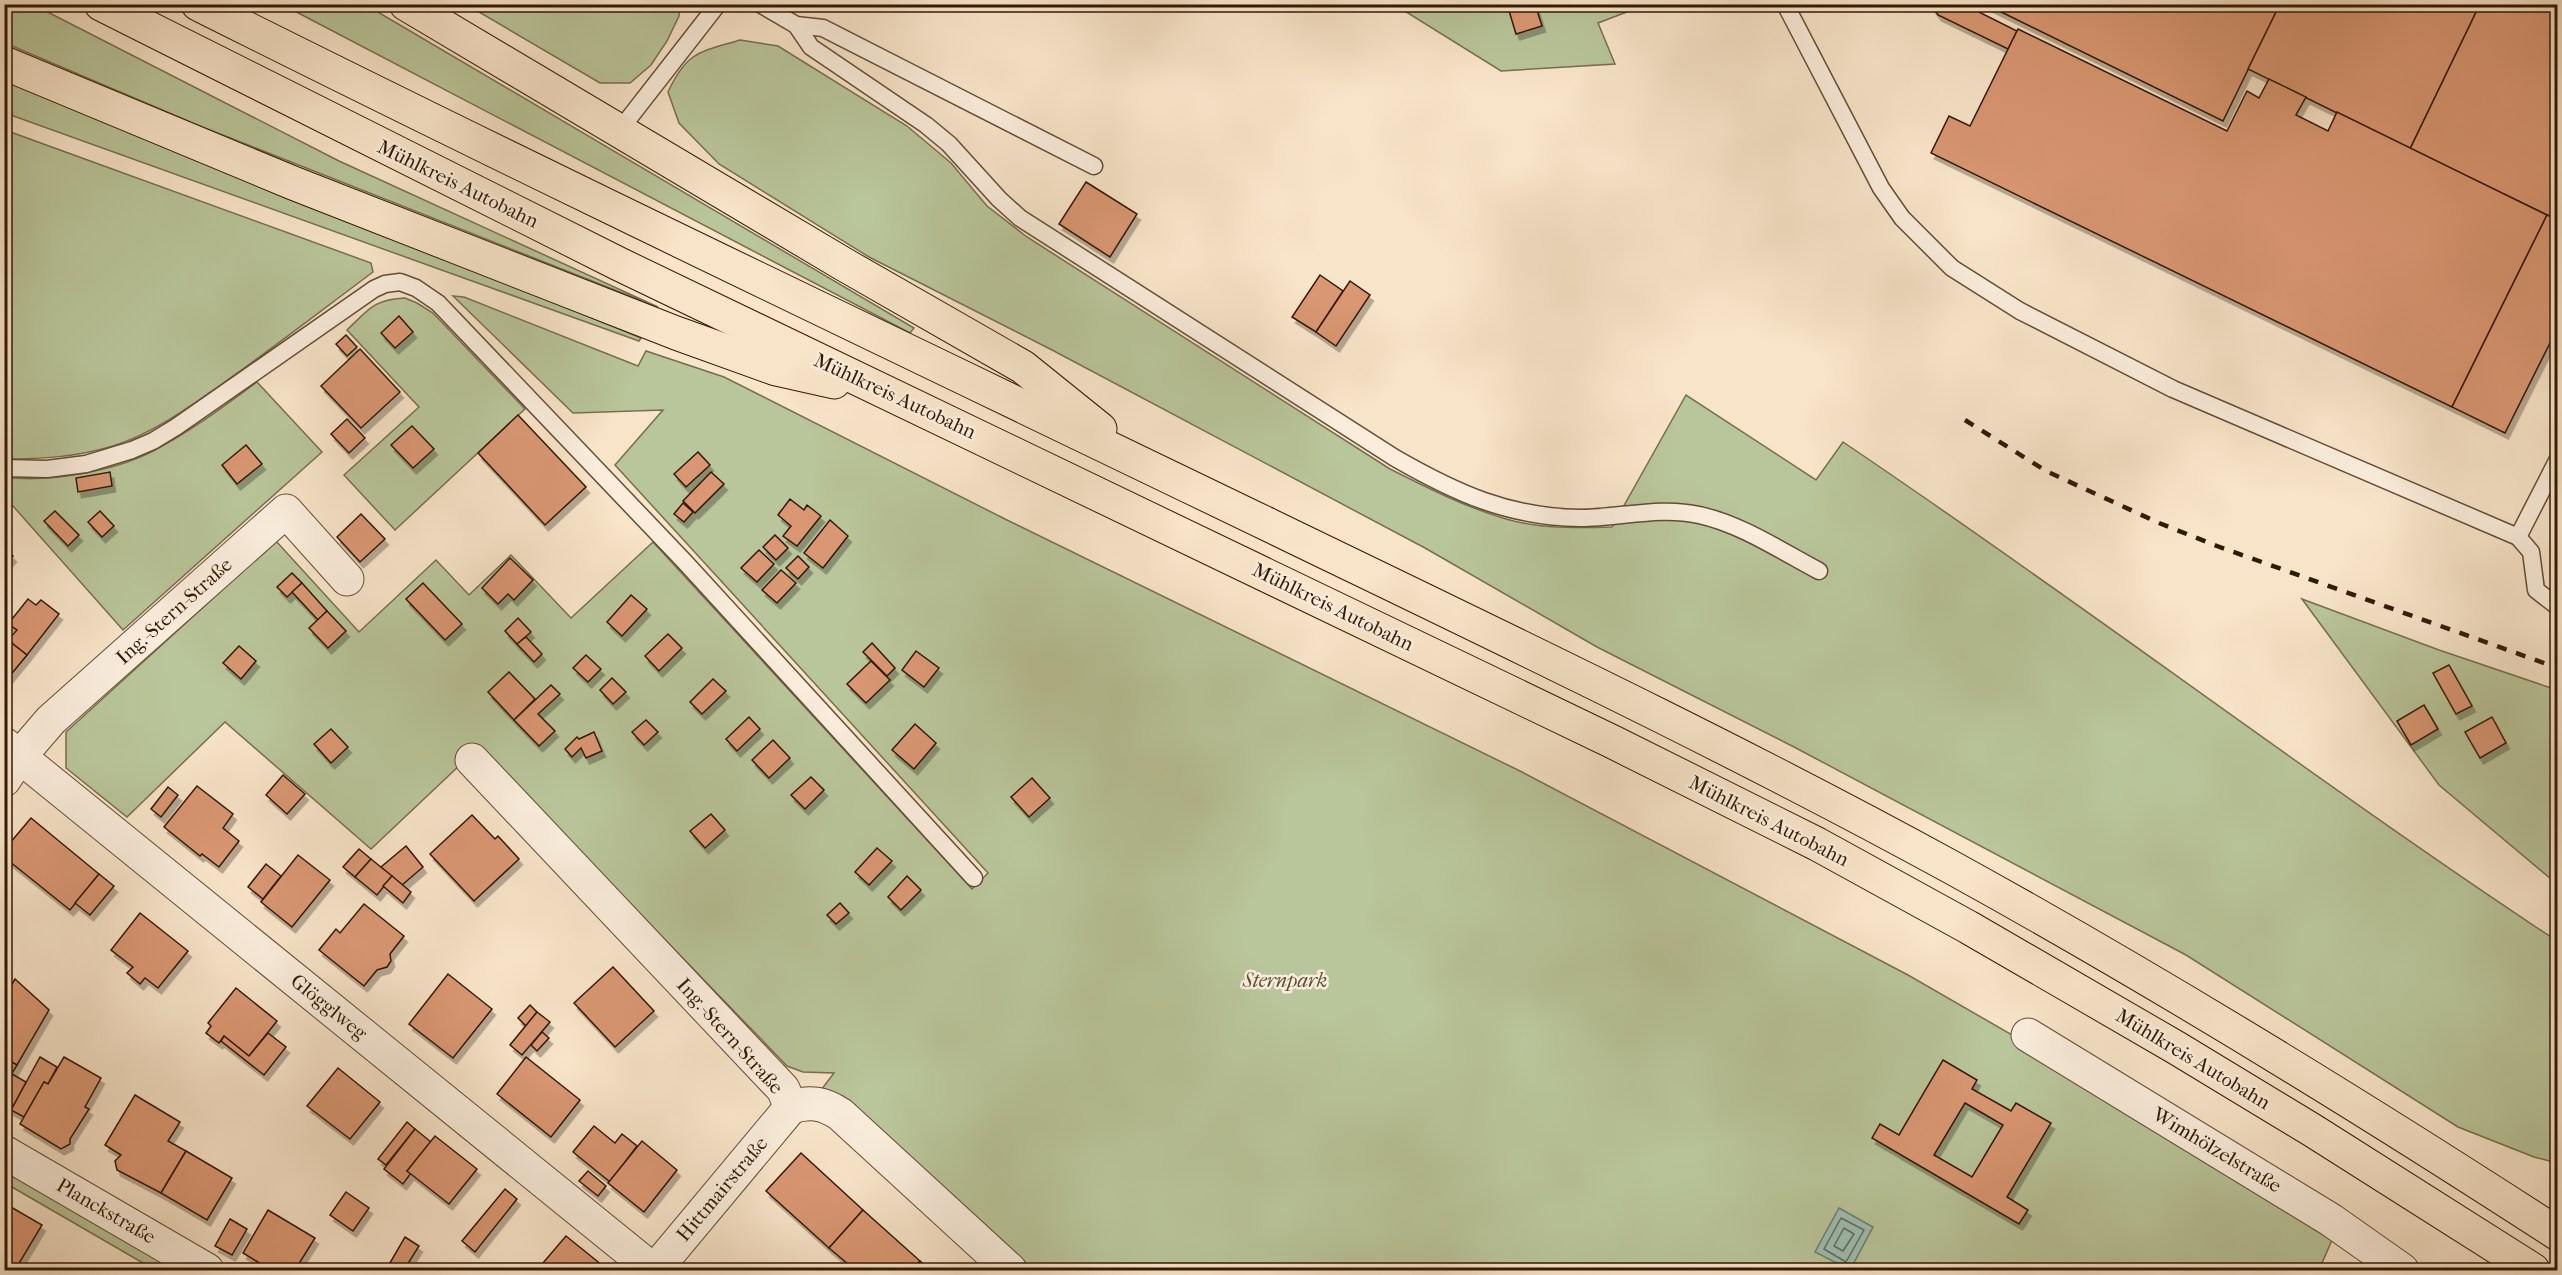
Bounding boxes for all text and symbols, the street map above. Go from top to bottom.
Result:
street label: Mühlkreis Autobahn [374,135,543,233]
street label: Mühlkreis Autobahn [810,348,980,444]
street label: Ing.-Stern-Straße [111,553,237,669]
street label: Mühlkreis Autobahn [1249,558,1418,656]
street label: Mühlkreis Autobahn [1685,771,1853,871]
street label: Glögglweg [286,969,372,1045]
park label: Sternpark [1242,969,1327,992]
street label: Ing.-Stern-Straße [672,973,788,1099]
street label: Mühlkreis Autobahn [2112,1004,2275,1114]
street label: Wimhölzelstraße [2148,1102,2286,1198]
street label: Hittmairstraße [672,1132,772,1246]
street label: Planckstraße [52,1173,160,1249]

